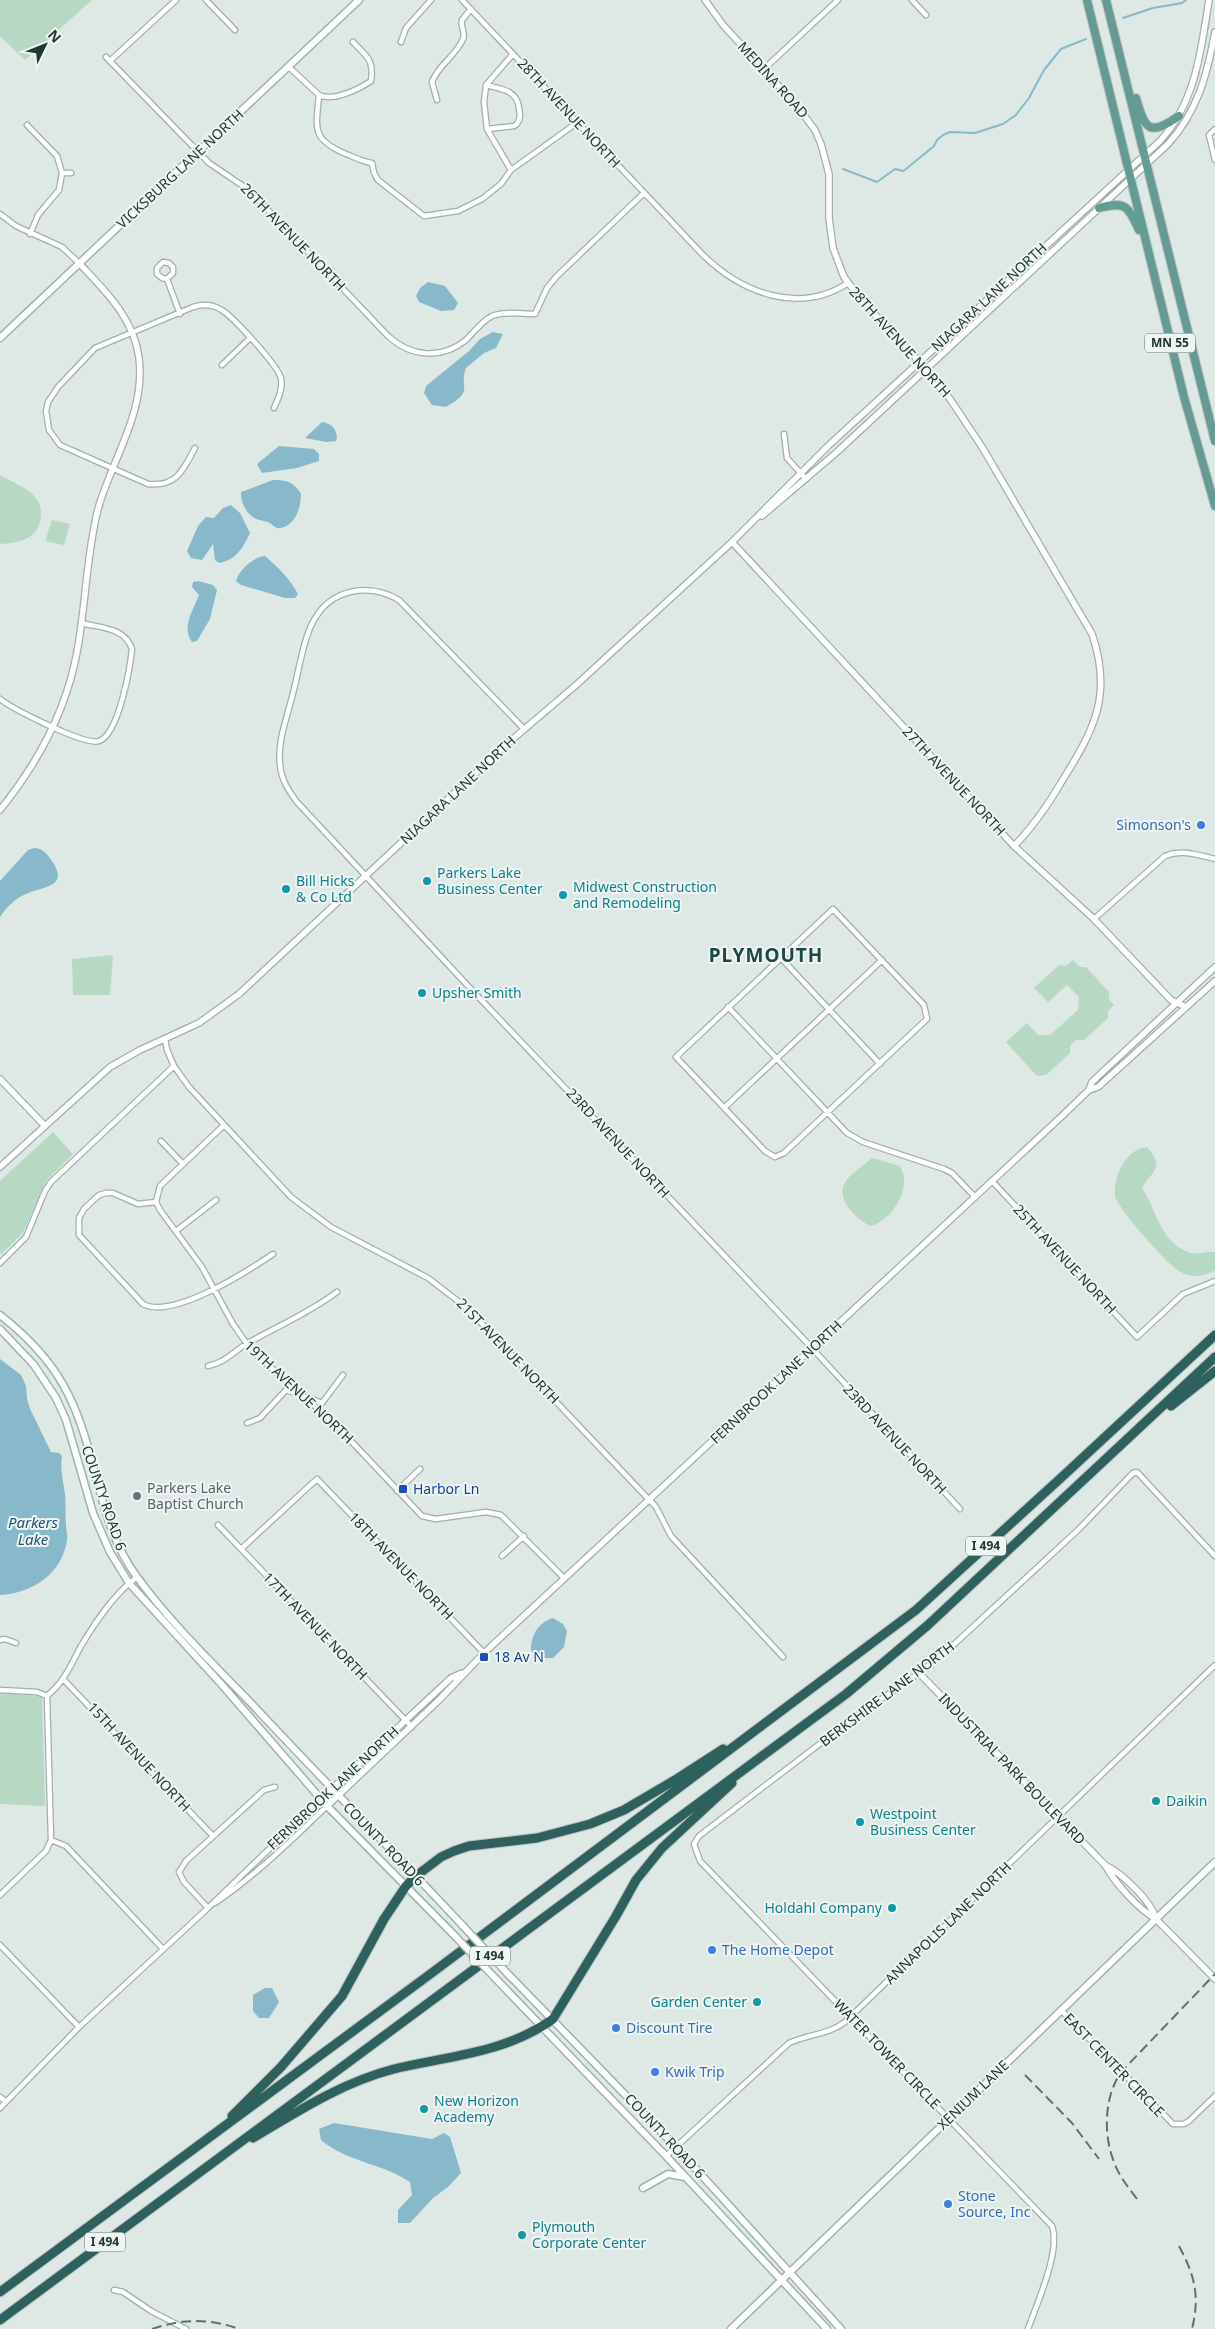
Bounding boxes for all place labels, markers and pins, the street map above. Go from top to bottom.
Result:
place label: Simonson's [1116,815,1191,834]
marker: Simonson's [1195,819,1207,831]
place label: Parkers Lake Business Center [437,863,543,898]
place label: Bill Hicks & Co Ltd [296,871,355,906]
marker: Parkers Lake Business Center [421,875,433,887]
place label: Midwest Construction and Remodeling [573,877,717,912]
marker: Bill Hicks & Co Ltd [280,883,292,895]
marker: Midwest Construction and Remodeling [557,889,569,901]
place label: Upsher Smith [432,983,522,1002]
marker: Upsher Smith [416,987,428,999]
place label: Parkers Lake Baptist Church [147,1478,244,1513]
place label: Harbor Ln [413,1479,480,1498]
marker: Harbor Ln [397,1483,409,1495]
marker: Parkers Lake Baptist Church [131,1490,143,1502]
place label: 18 Av N [494,1647,544,1666]
marker: 18 Av N [478,1651,490,1663]
place label: Daikin [1166,1791,1207,1810]
marker: Daikin [1150,1795,1162,1807]
place label: Westpoint Business Center [870,1804,976,1839]
marker: Westpoint Business Center [854,1816,866,1828]
place label: Holdahl Company [765,1898,883,1917]
marker: Holdahl Company [886,1902,898,1914]
place label: The Home Depot [722,1940,834,1959]
marker: The Home Depot [706,1944,718,1956]
place label: Garden Center [651,1992,747,2011]
marker: Garden Center [751,1996,763,2008]
place label: Discount Tire [626,2018,713,2037]
marker: Discount Tire [610,2022,622,2034]
place label: Kwik Trip [665,2062,725,2081]
marker: Kwik Trip [649,2066,661,2078]
place label: New Horizon Academy [434,2091,519,2126]
marker: New Horizon Academy [418,2103,430,2115]
place label: Stone Source, Inc [958,2186,1031,2221]
marker: Stone Source, Inc [942,2198,954,2210]
place label: Plymouth Corporate Center [532,2217,646,2252]
marker: Plymouth Corporate Center [516,2229,528,2241]

